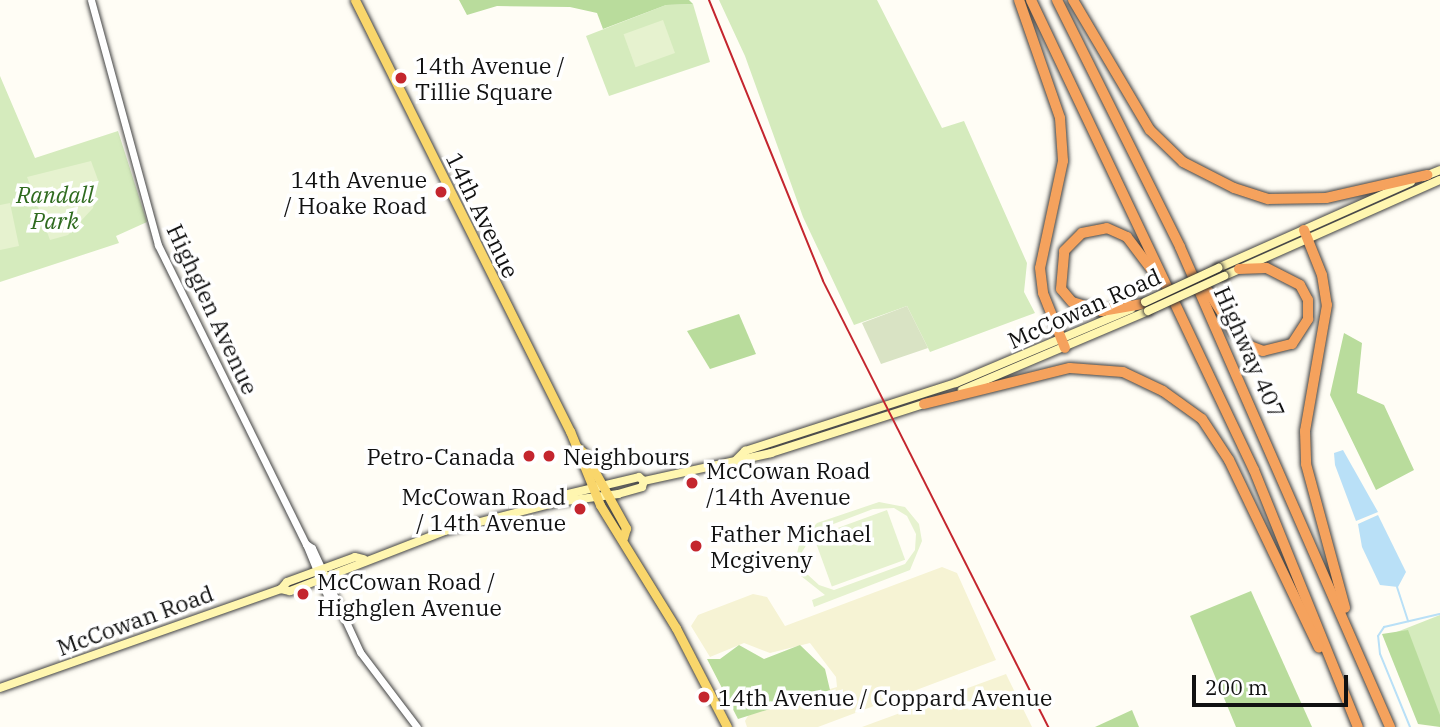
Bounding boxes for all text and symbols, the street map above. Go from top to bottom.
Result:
place label: 14th Avenue / Tillie Square [415,51,565,105]
marker: 14th Avenue / Tillie Square [393,70,409,86]
street label: 14th Avenue [441,148,525,282]
place label: 14th Avenue / Hoake Road [284,165,427,219]
park label: Randall Park [16,180,94,234]
marker: 14th Avenue / Hoake Road [433,184,449,200]
street label: Highglen Avenue [161,219,265,399]
street label: McCowan Road [1003,262,1165,354]
street label: Highway 407 [1209,282,1291,422]
place label: Petro-Canada [366,442,515,470]
place label: Neighbours [563,442,690,470]
marker: Petro-Canada [521,448,537,464]
marker: Neighbours [541,448,557,464]
place label: McCowan Road /14th Avenue [706,456,871,510]
marker: McCowan Road /14th Avenue [684,475,700,491]
place label: McCowan Road / 14th Avenue [401,482,566,536]
marker: McCowan Road / 14th Avenue [572,501,588,517]
place label: Father Michael Mcgiveny [710,519,871,573]
marker: Father Michael Mcgiveny [688,538,704,554]
place label: McCowan Road / Highglen Avenue [317,567,502,621]
street label: McCowan Road [53,579,217,661]
marker: McCowan Road / Highglen Avenue [295,586,311,602]
scale bar [1195,660,1351,704]
text: 200 m [1205,673,1268,701]
place label: 14th Avenue / Coppard Avenue [718,683,1052,711]
marker: 14th Avenue / Coppard Avenue [696,689,712,705]

